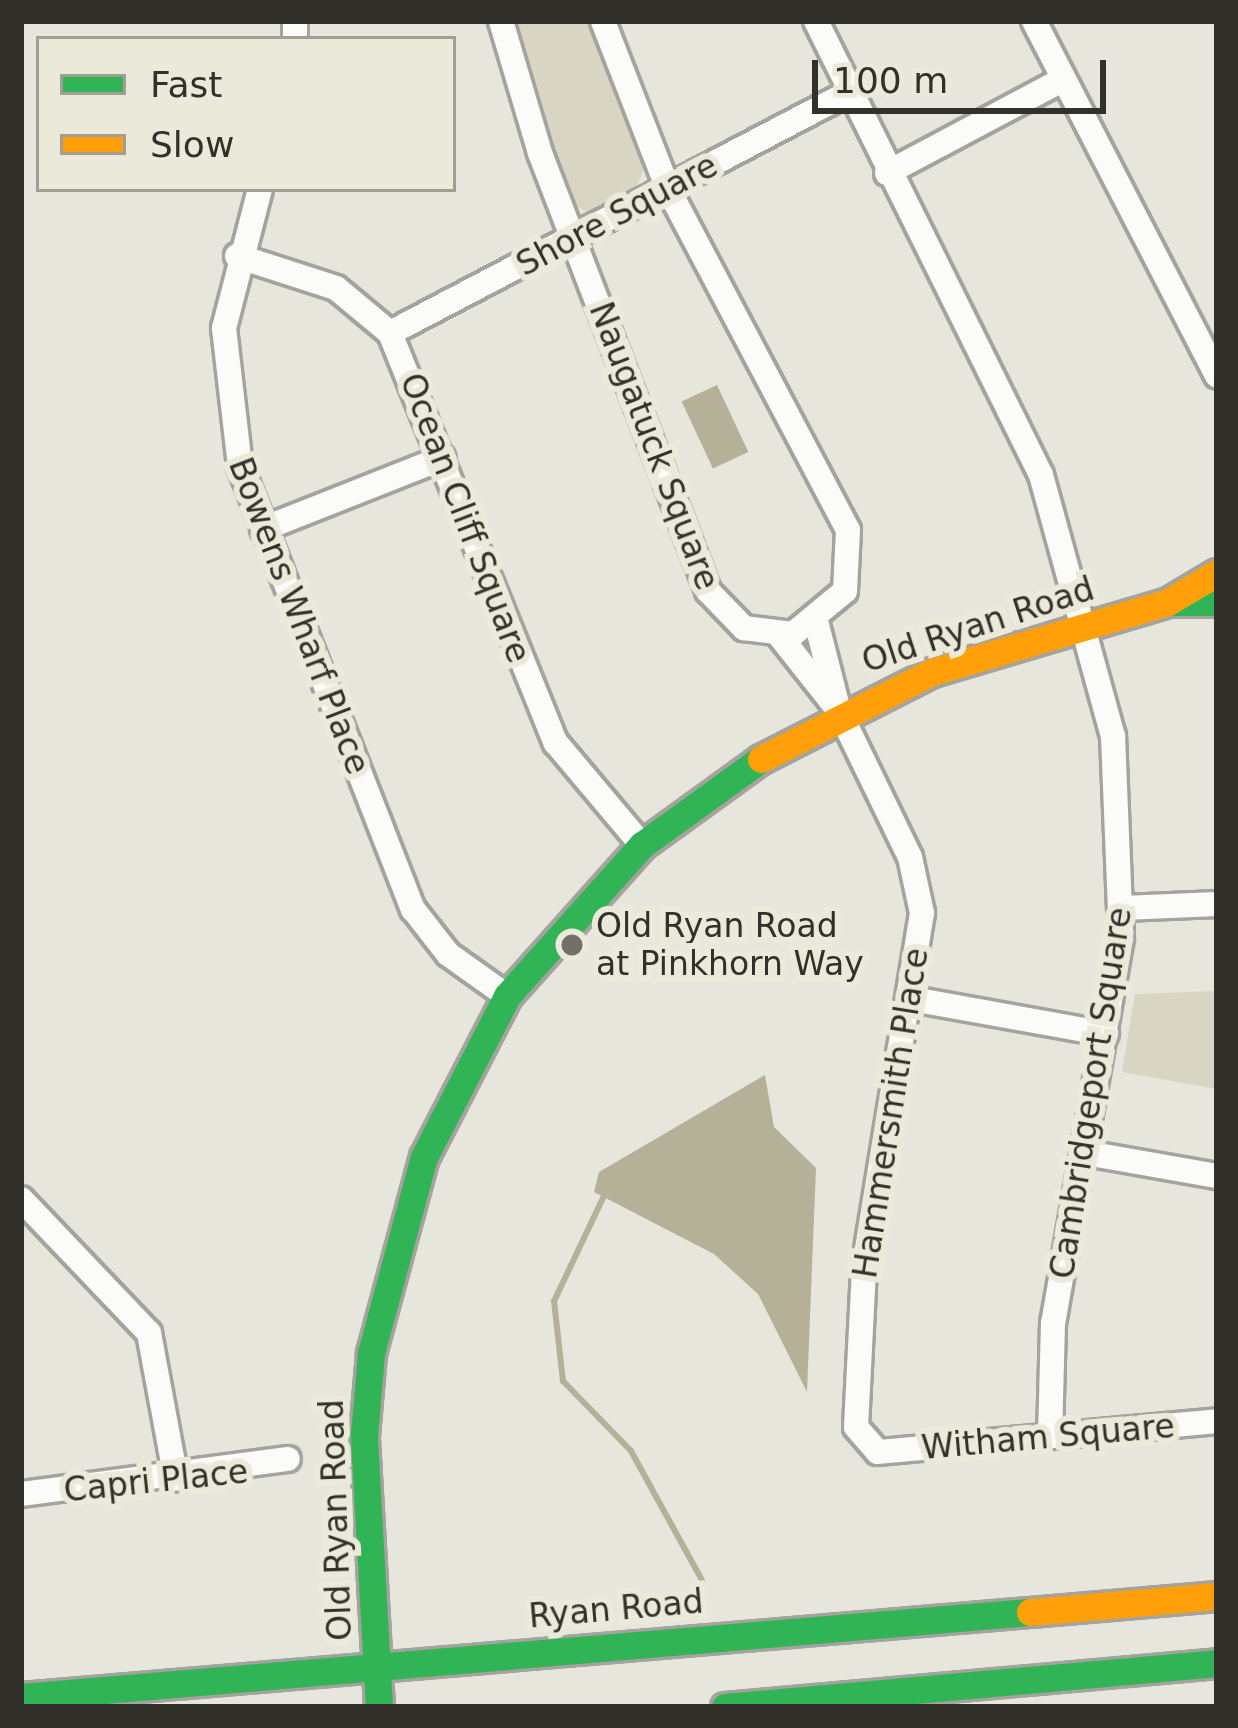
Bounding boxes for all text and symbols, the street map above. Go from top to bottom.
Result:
legend [36,36,456,192]
scale bar [818,36,1112,110]
text: 100 m [833,60,948,101]
text: Fast [150,64,222,105]
text: Slow [150,124,234,165]
street label: Shore Square [510,145,724,285]
street label: Naugatuck Square [581,297,727,595]
street label: Ocean Cliff Square [392,368,538,668]
street label: Bowens Wharf Place [220,452,378,780]
street label: Old Ryan Road [857,569,1099,681]
street label: Cambridgeport Square [1042,904,1140,1282]
place label: Old Ryan Road at Pinkhorn Way [596,906,864,984]
marker: Old Ryan Road at Pinkhorn Way [559,932,585,958]
street label: Hammersmith Place [845,945,937,1281]
street label: Old Ryan Road [312,1399,360,1641]
street label: Witham Square [920,1406,1176,1468]
street label: Capri Place [62,1452,250,1510]
street label: Ryan Road [527,1582,705,1636]

